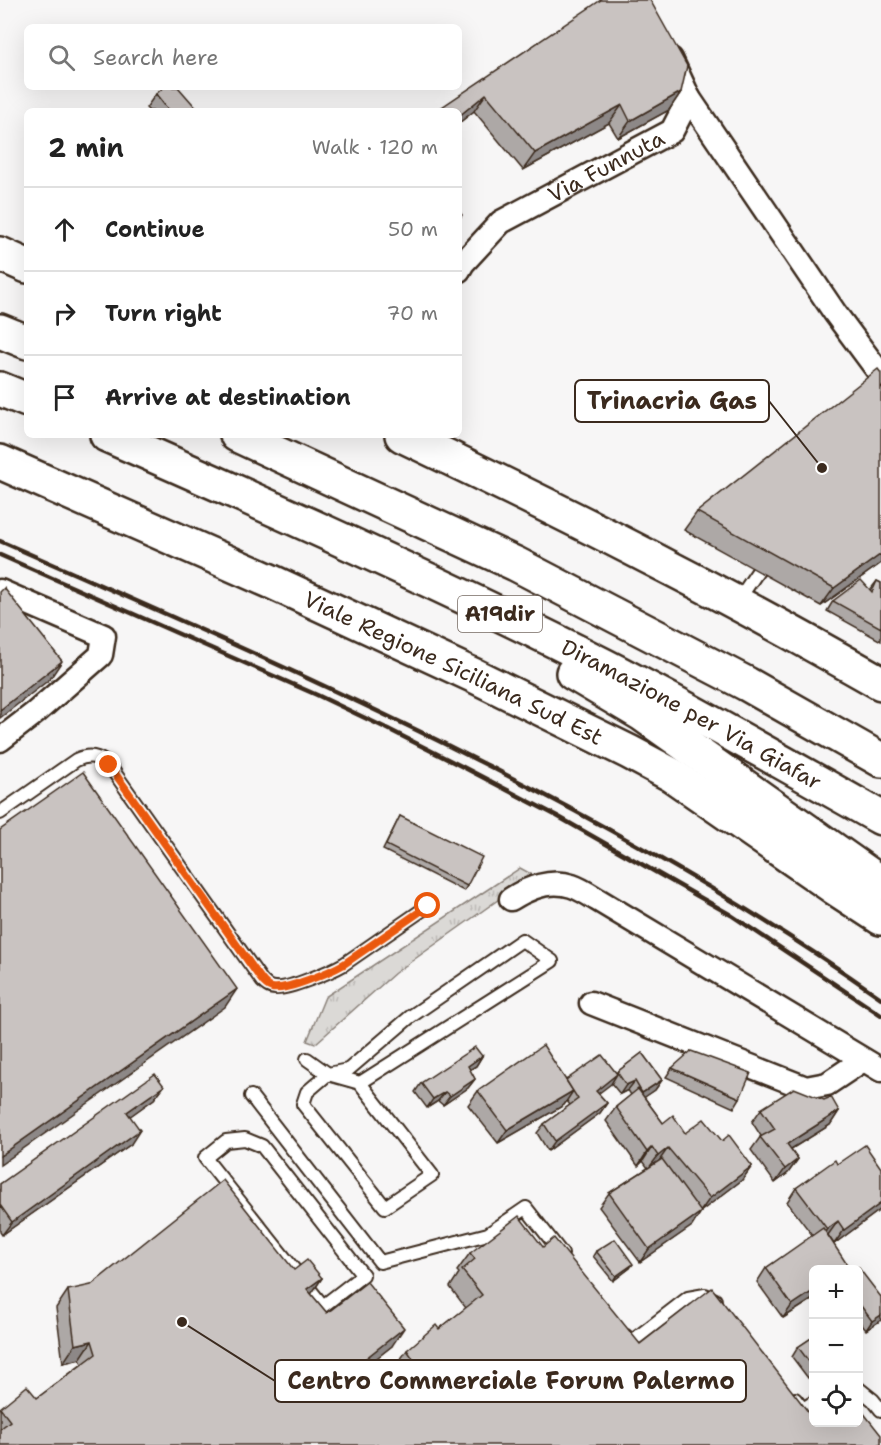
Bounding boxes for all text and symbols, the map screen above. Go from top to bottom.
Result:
search box [24,24,462,90]
icon: search [45,41,78,74]
text: Search here [93,43,219,72]
street label: Via Funnuta [543,123,670,209]
text: 2 min [48,130,124,165]
text: Walk · 120 m [312,134,438,160]
icon: ahead [48,213,81,246]
text: Continue [105,215,205,244]
text: 50 m [388,216,438,242]
icon: right [48,297,81,330]
text: Turn right [105,299,222,328]
text: 70 m [386,300,438,326]
callout: Trinacria Gas [575,380,769,422]
icon: arrive [48,381,81,414]
text: Arrive at destination [105,383,351,412]
text: Trinacria Gas [587,385,757,417]
street label: Viale Regione Siciliana Sud Est [299,584,608,751]
road number: A19dir [458,596,542,632]
street label: Diramazione per Via Giafar [557,632,827,796]
route end [95,751,121,777]
route start [414,892,440,918]
map controls [809,1265,863,1427]
button: + [809,1265,863,1319]
button: − [809,1319,863,1373]
callout: Centro Commerciale Forum Palermo [275,1360,746,1402]
text: Centro Commerciale Forum Palermo [287,1365,735,1397]
button: locate [809,1373,863,1427]

